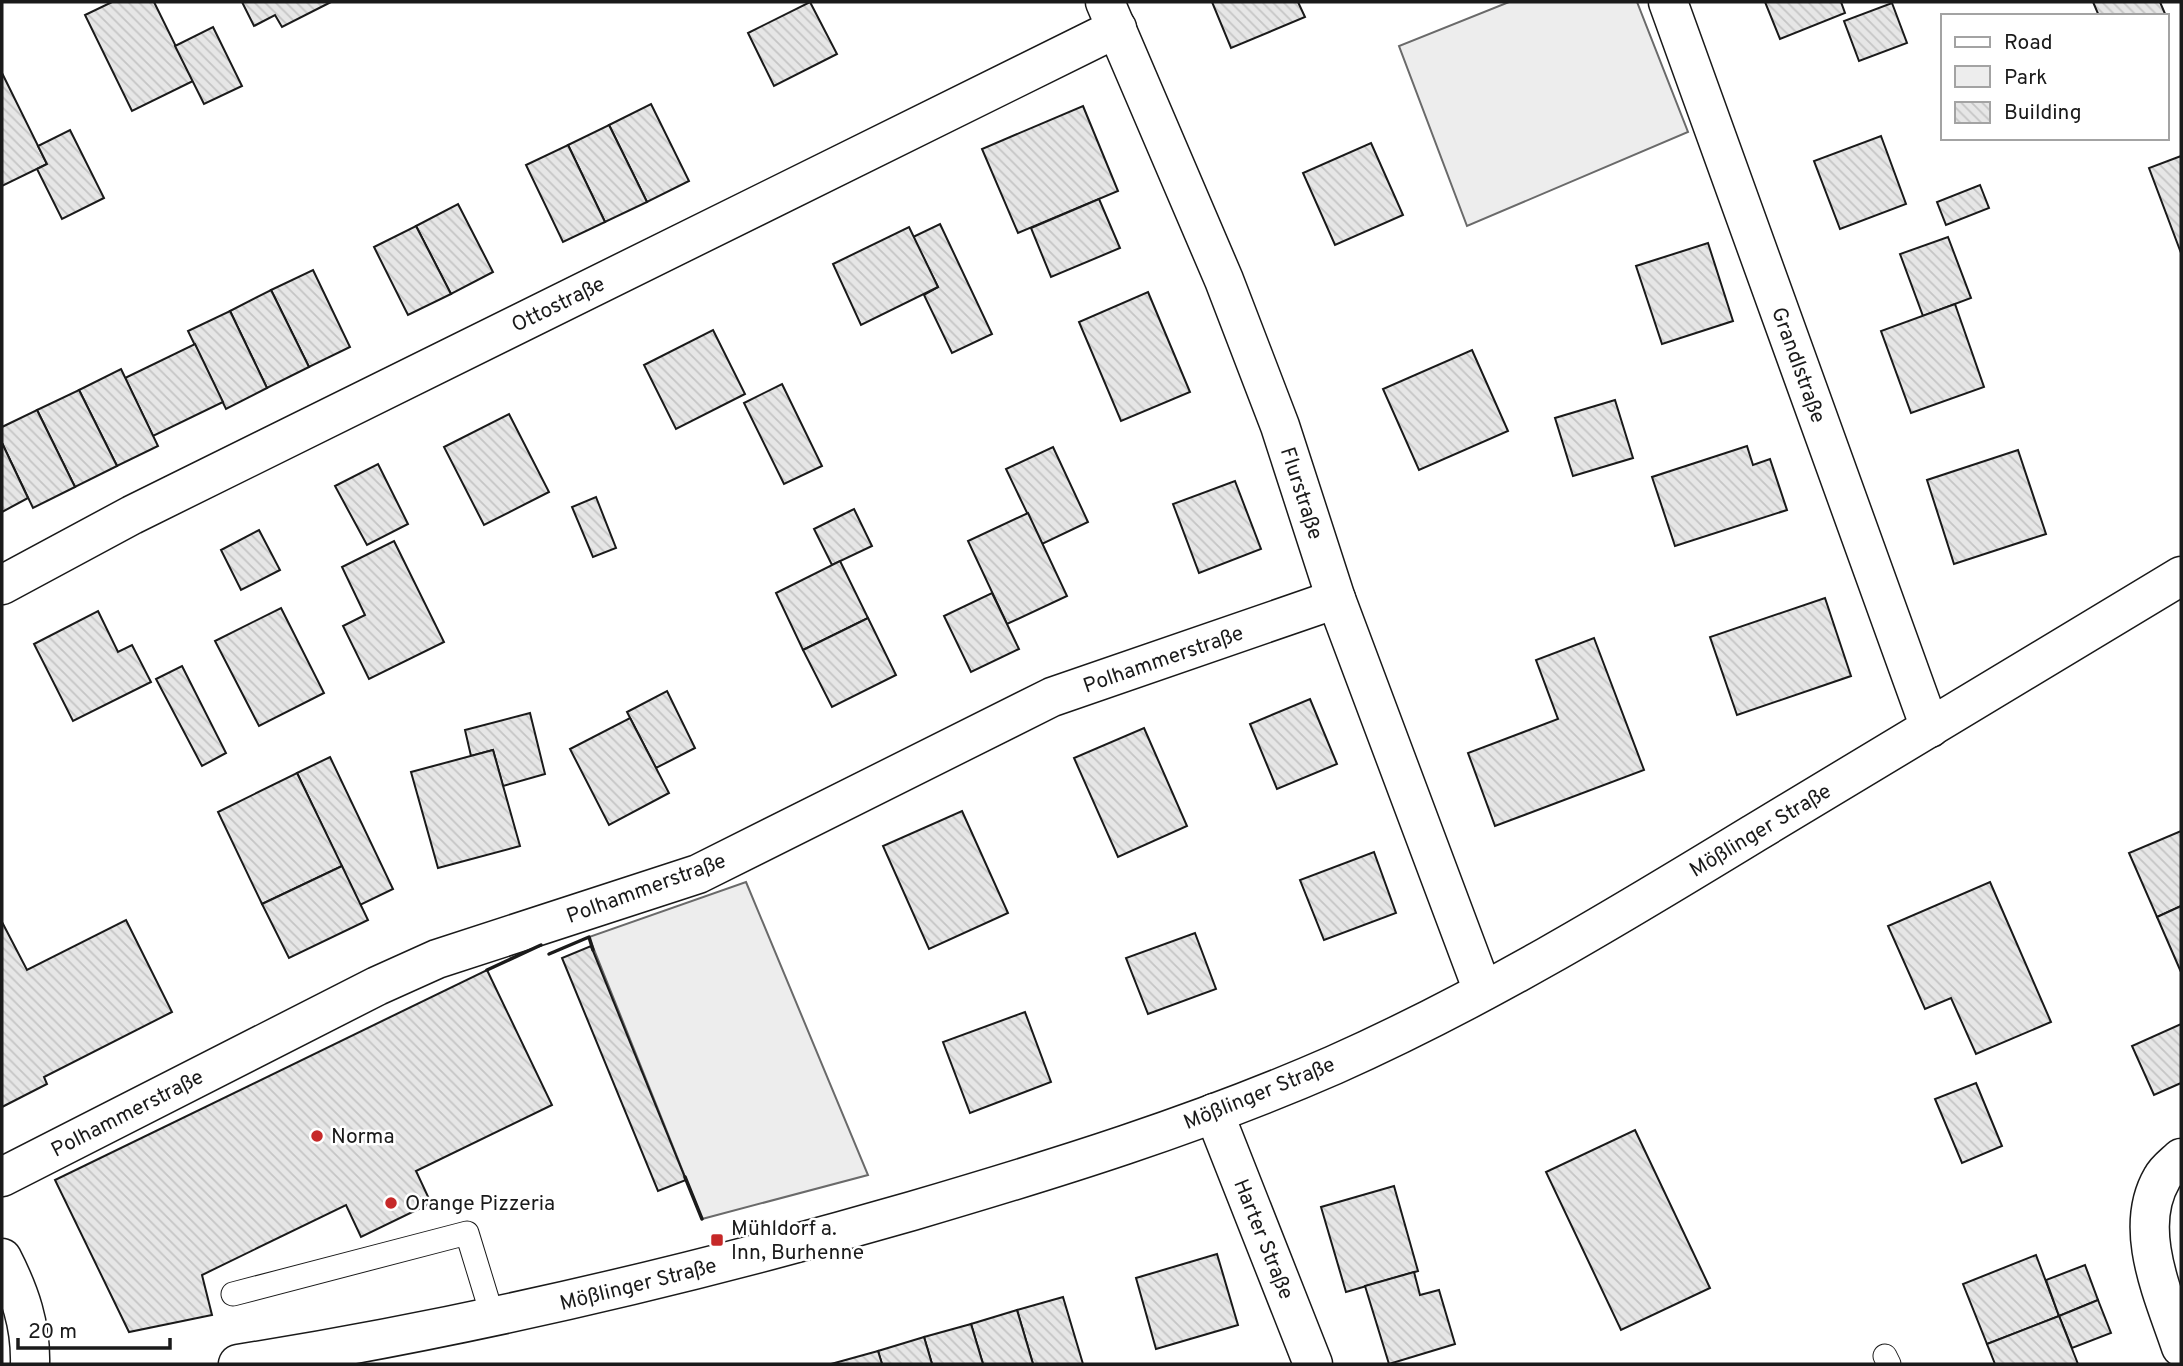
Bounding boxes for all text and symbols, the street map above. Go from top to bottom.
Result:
legend [1941,14,2169,140]
text: Road [2004,30,2053,57]
text: Park [2004,65,2047,92]
text: Building [2004,100,2082,127]
street label: Ottostraße [508,271,610,340]
street label: Grandlstraße [1764,304,1831,427]
street label: Flurstraße [1273,444,1328,543]
street label: Polhammerstraße [1080,620,1247,700]
street label: Mößlinger Straße [1685,778,1837,884]
street label: Polhammerstraße [563,848,730,931]
street label: Mößlinger Straße [1180,1052,1339,1137]
street label: Polhammerstraße [47,1064,209,1164]
place label: Norma [331,1124,395,1151]
marker: Norma [309,1128,325,1144]
street label: Harter Straße [1226,1175,1299,1304]
place label: Orange Pizzeria [405,1191,555,1218]
marker: Orange Pizzeria [383,1195,399,1211]
place label: Mühldorf a. Inn, Burhenne [731,1216,864,1267]
marker: Mühldorf a. Inn, Burhenne [709,1232,725,1248]
street label: Mößlinger Straße [557,1253,720,1318]
scale bar [18,1306,170,1350]
text: 20 m [28,1319,77,1346]

